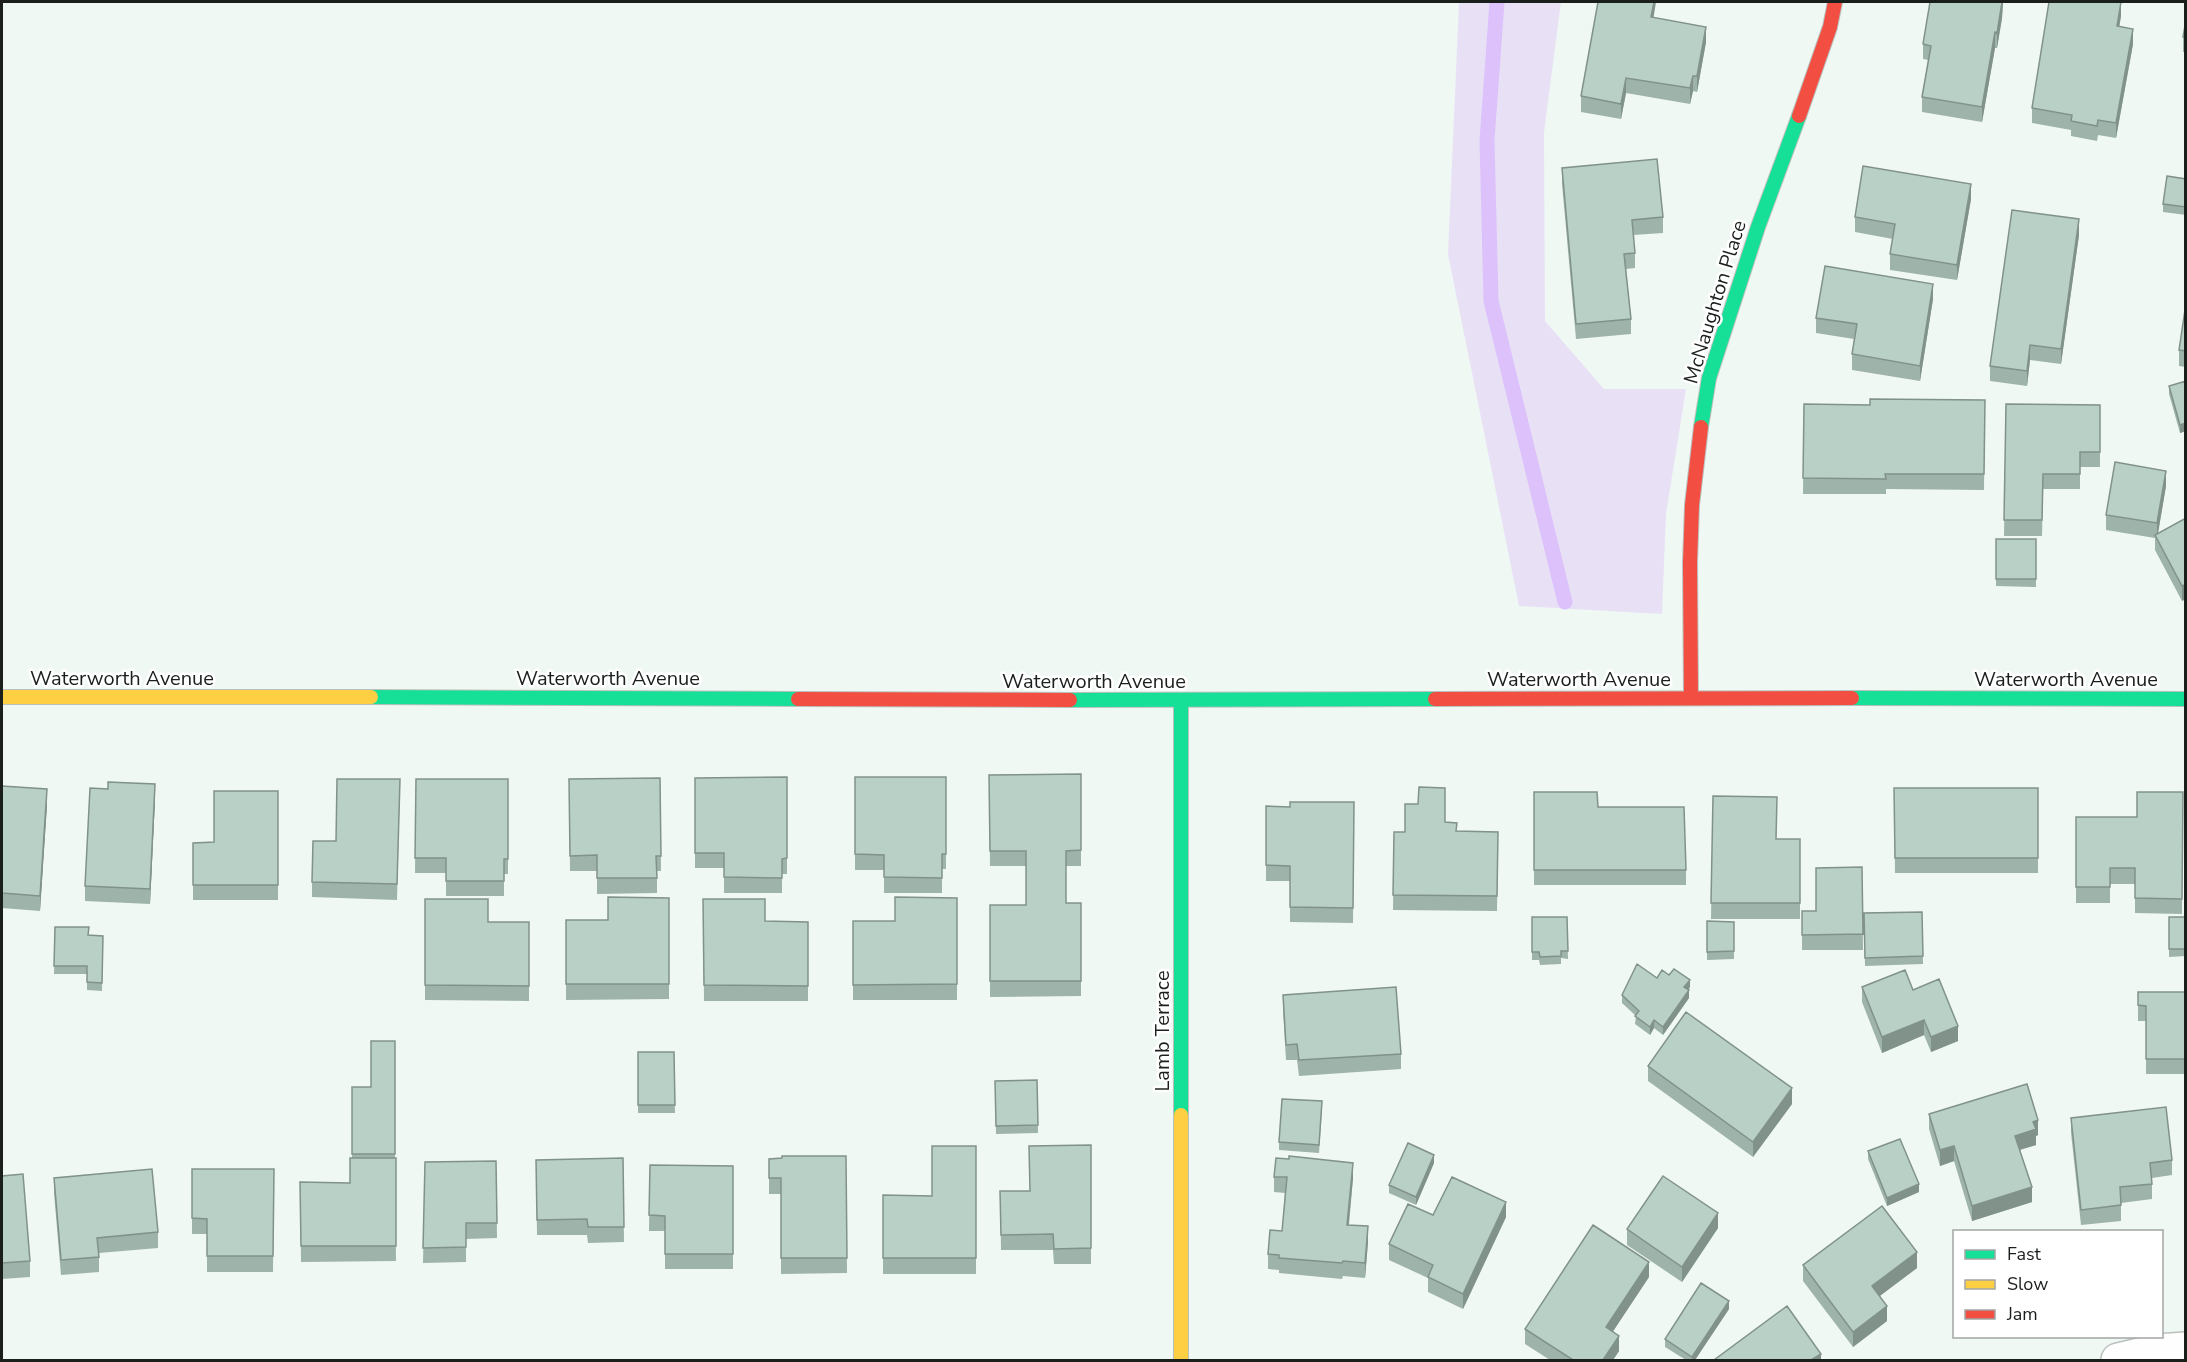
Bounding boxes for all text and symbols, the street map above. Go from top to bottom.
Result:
street label: McNaughton Place [1677,217,1753,387]
street label: Waterworth Avenue [30,665,214,692]
street label: Waterworth Avenue [516,665,700,692]
street label: Waterworth Avenue [1487,666,1671,693]
street label: Waterworth Avenue [1974,666,2158,693]
street label: Waterworth Avenue [1002,668,1186,695]
street label: Lamb Terrace [1149,970,1176,1092]
legend [1953,1230,2163,1338]
text: Fast [2007,1242,2042,1266]
text: Slow [2007,1272,2048,1296]
text: Jam [2006,1302,2038,1326]

